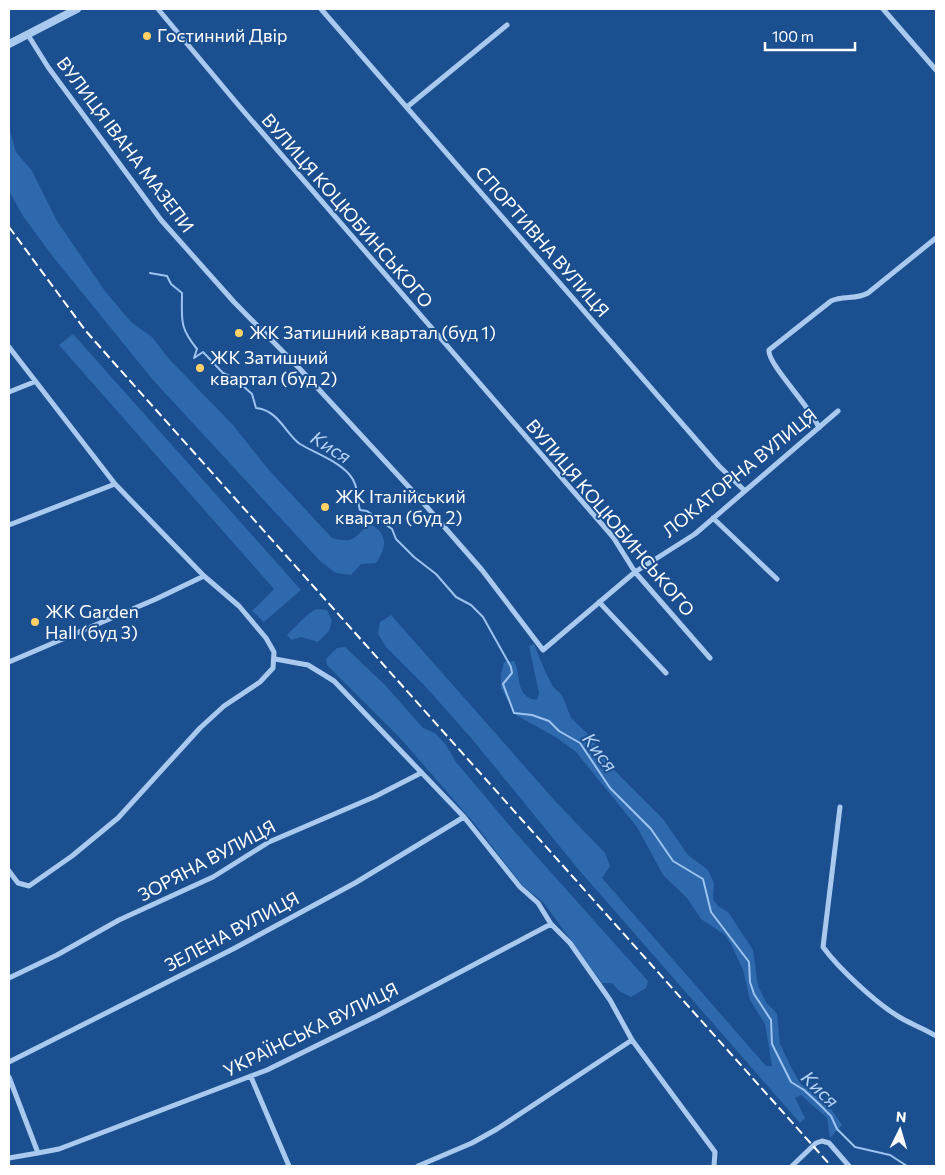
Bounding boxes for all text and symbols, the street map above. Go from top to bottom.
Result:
scale bar [765,20,855,52]
place label: Гостинний Двір [157,24,288,46]
text: 100 m [772,27,814,45]
marker: Гостинний Двір [141,30,153,42]
street label: ВУЛИЦЯ ІВАНА МАЗЕПИ [53,52,199,237]
street label: ВУЛИЦЯ КОЦЮБИНСЬКОГО [257,109,438,312]
street label: СПОРТИВНА ВУЛИЦЯ [471,161,614,321]
place label: ЖК Затишний квартал (буд 1) [249,321,496,343]
marker: ЖК Затишний квартал (буд 1) [233,327,245,339]
place label: ЖК Затишний квартал (буд 2) [210,346,337,389]
marker: ЖК Затишний квартал (буд 2) [194,362,206,374]
street label: ЛОКАТОРНА ВУЛИЦЯ [658,403,821,541]
street label: ВУЛИЦЯ КОЦЮБИНСЬКОГО [522,414,700,620]
water label: Кися [307,425,356,468]
place label: ЖК Італійський квартал (буд 2) [335,485,466,528]
marker: ЖК Італійський квартал (буд 2) [319,501,331,513]
place label: ЖК Garden Hall (буд 3) [45,600,139,643]
marker: ЖК Garden Hall (буд 3) [29,616,41,628]
water label: Кися [578,728,623,776]
street label: ЗОРЯНА ВУЛИЦЯ [134,815,279,906]
street label: ЗЕЛЕНА ВУЛИЦЯ [160,886,303,976]
street label: УКРАЇНСЬКА ВУЛИЦЯ [220,977,402,1081]
water label: Кися [797,1065,844,1112]
north arrow [875,1105,925,1155]
text: N [895,1108,907,1125]

